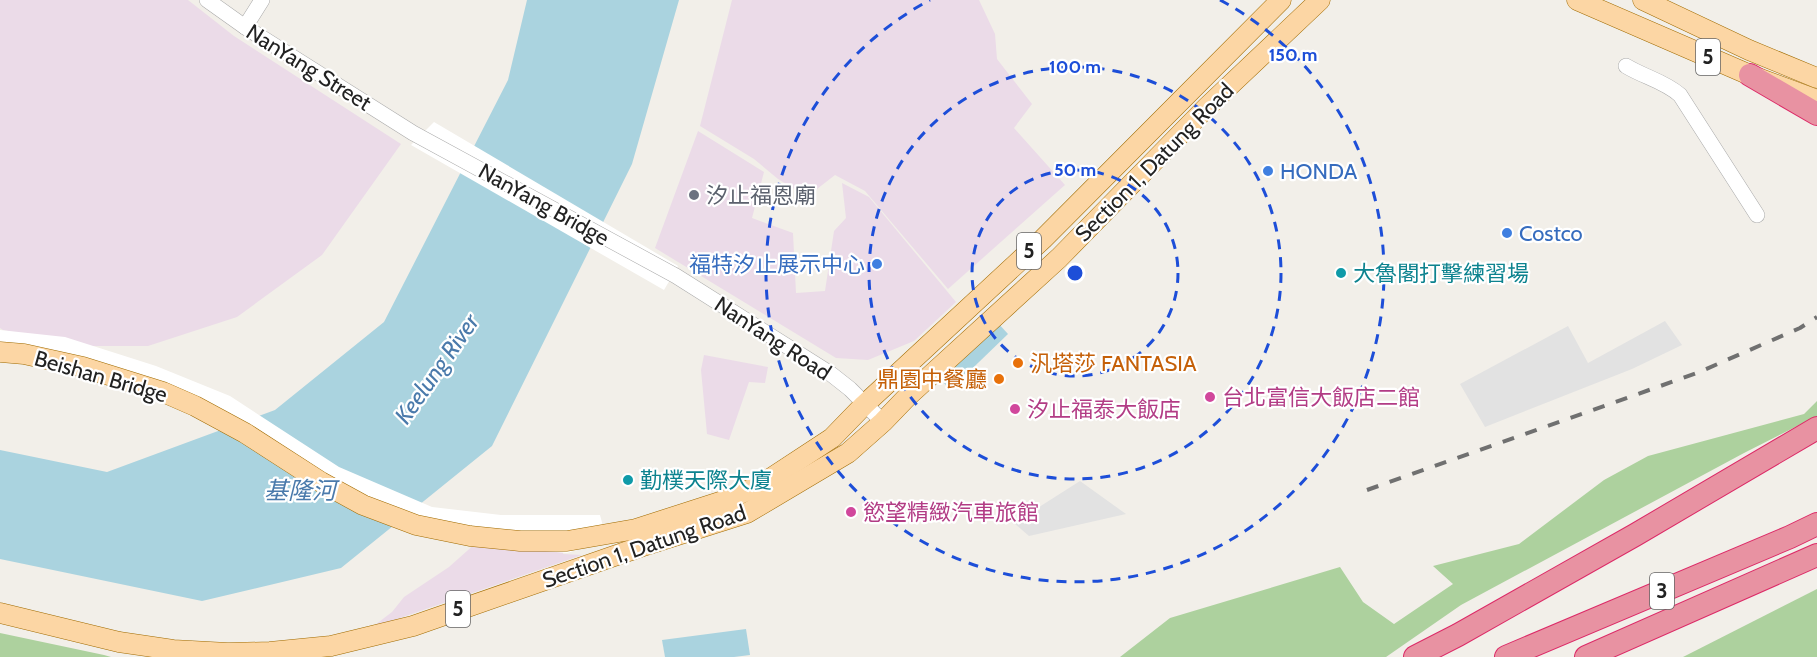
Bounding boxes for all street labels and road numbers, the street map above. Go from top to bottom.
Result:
street label: NanYang Street [241,18,377,117]
road number: 5 [1696,39,1720,75]
street label: Section 1, Datung Road [1069,77,1239,247]
street label: NanYang Bridge [474,158,614,251]
road number: 5 [1017,233,1041,269]
street label: NanYang Road [709,291,836,386]
street label: Beishan Bridge [31,345,170,408]
street label: Section 1, Datung Road [539,499,749,594]
road number: 3 [1650,573,1674,609]
road number: 5 [446,591,470,627]

